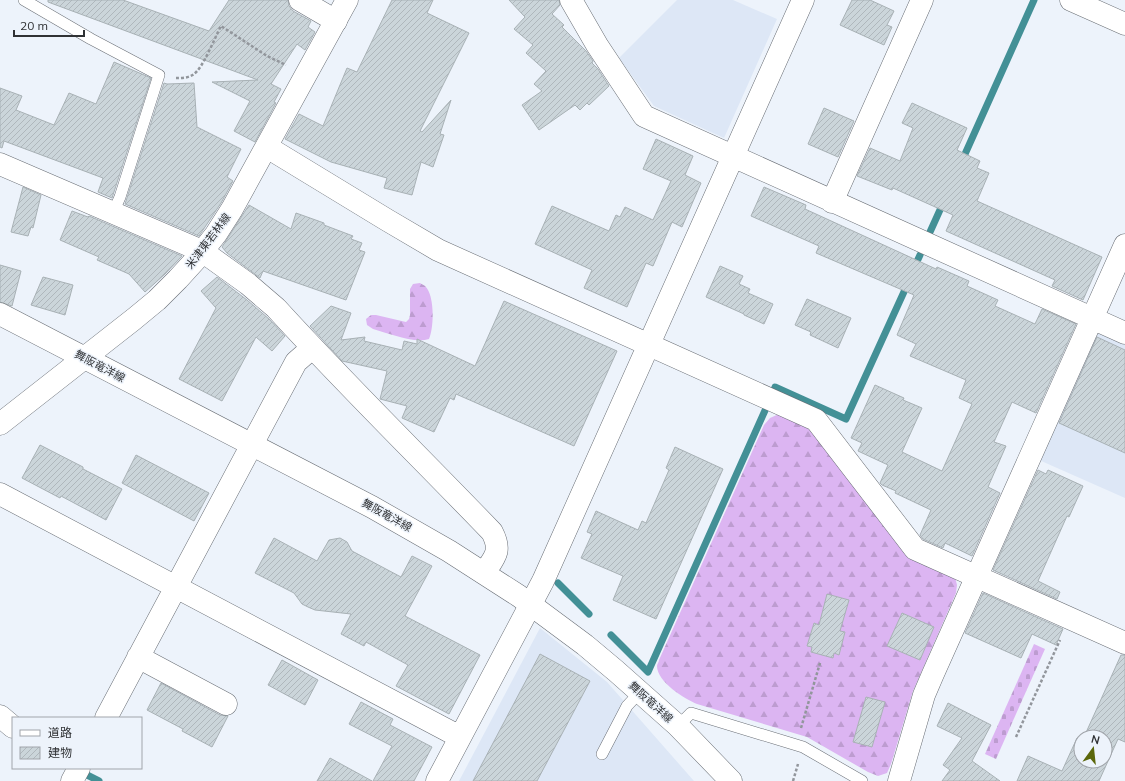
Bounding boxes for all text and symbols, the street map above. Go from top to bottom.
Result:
scale bar [14,12,84,38]
text: 20 m [20,18,48,33]
street label: 米津東若林線 [183,210,233,272]
street label: 舞阪竜洋線 [72,347,128,385]
street label: 舞阪竜洋線 [360,496,414,534]
street label: 舞阪竜洋線 [626,678,676,726]
legend [12,717,142,769]
text: 道路 [48,725,72,740]
north arrow [1073,729,1113,769]
text: N [1090,732,1101,747]
text: 建物 [48,745,72,760]

